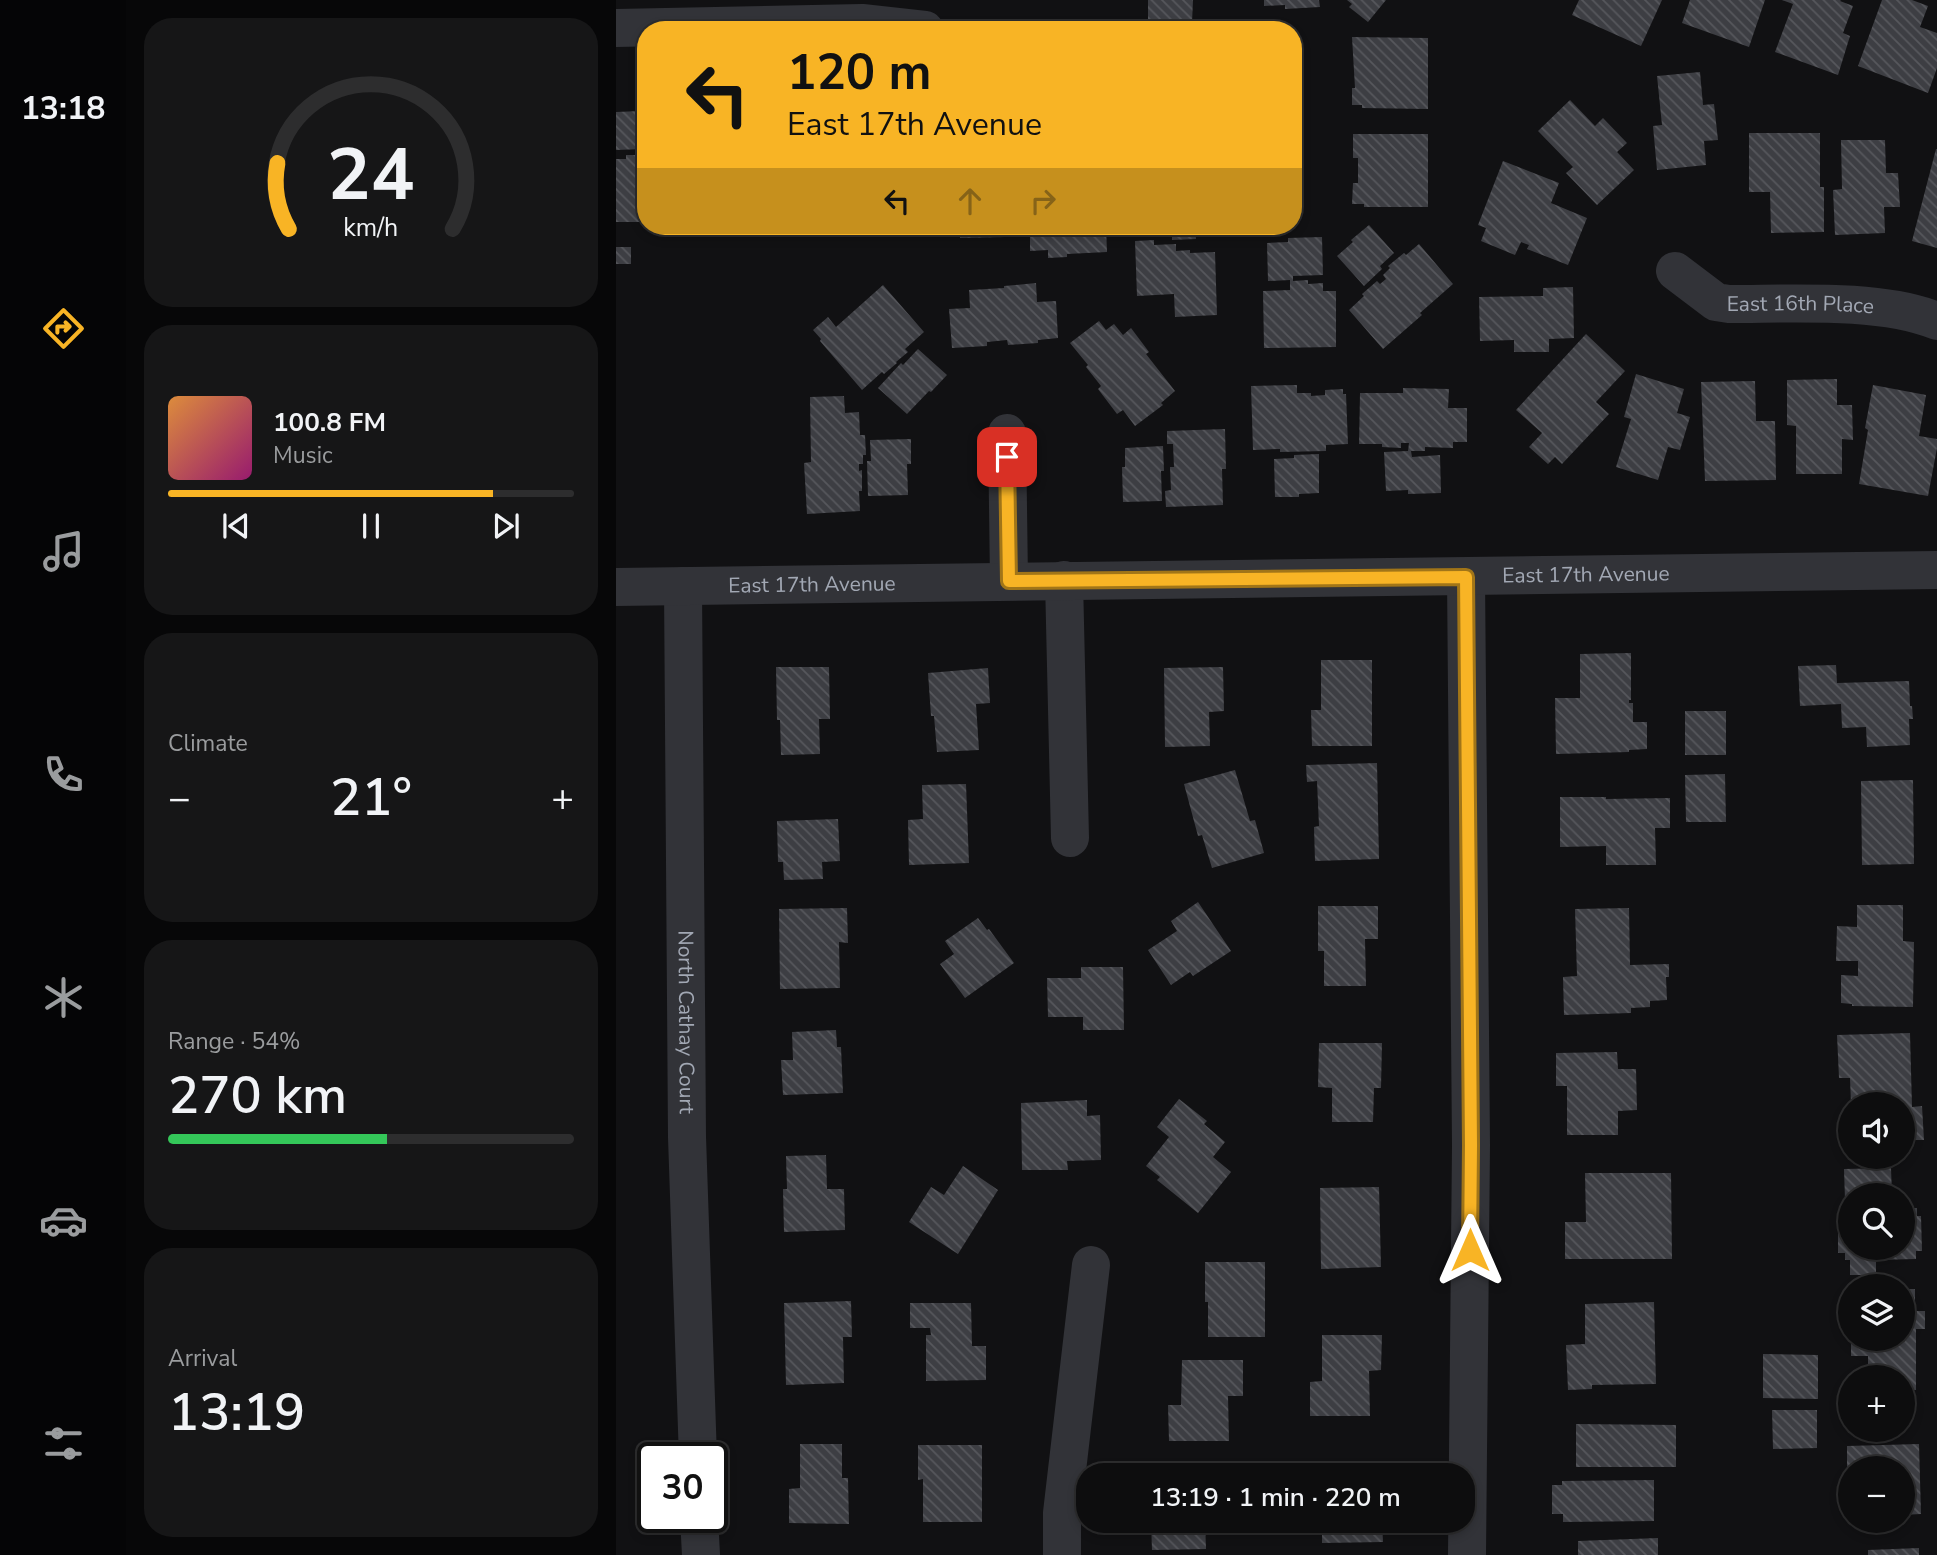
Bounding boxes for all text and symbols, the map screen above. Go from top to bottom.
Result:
text: 120 m [787,39,931,106]
icon: left [672,49,763,140]
text: 13:18 [21,87,105,130]
text: East 17th Avenue [787,103,1042,146]
text: 24 [327,125,415,225]
icon: left [878,182,916,220]
icon: ahead [951,182,989,220]
icon: right [1024,182,1062,220]
text: km/h [343,211,399,245]
street label: East 16th Place [1727,289,1875,321]
icon: directions [39,304,88,353]
text: 100.8 FM [273,405,386,440]
pin [977,427,1037,487]
icon: arrive [988,438,1026,476]
text: Music [273,440,333,471]
icon: previous [217,507,255,545]
icon: pause [352,507,390,545]
icon: next [487,507,525,545]
icon: music [39,527,88,576]
street label: East 17th Avenue [1502,559,1670,590]
street label: East 17th Avenue [728,569,896,600]
text: Climate [168,728,248,759]
icon: phone [39,750,88,799]
text: 21° [330,762,412,833]
text: − [168,773,191,824]
text: + [551,773,574,824]
street label: North Cathay Court [671,930,701,1115]
icon: climate [39,973,88,1022]
text: Range · 54% [168,1026,300,1057]
text: 270 km [168,1060,347,1131]
map controls [1838,1092,1915,1533]
button: sound [1838,1092,1915,1169]
button: search [1838,1183,1915,1260]
icon: car [39,1196,88,1245]
position arrow [1433,1213,1507,1287]
button: layers [1838,1274,1915,1351]
text: Arrival [168,1343,237,1374]
button: + [1838,1365,1915,1442]
text: 13:19 [168,1377,305,1448]
icon: filters [39,1419,88,1468]
speed limit sign: 30 [637,1442,728,1533]
button: − [1838,1456,1915,1533]
text: 13:19 · 1 min · 220 m [1150,1480,1401,1515]

